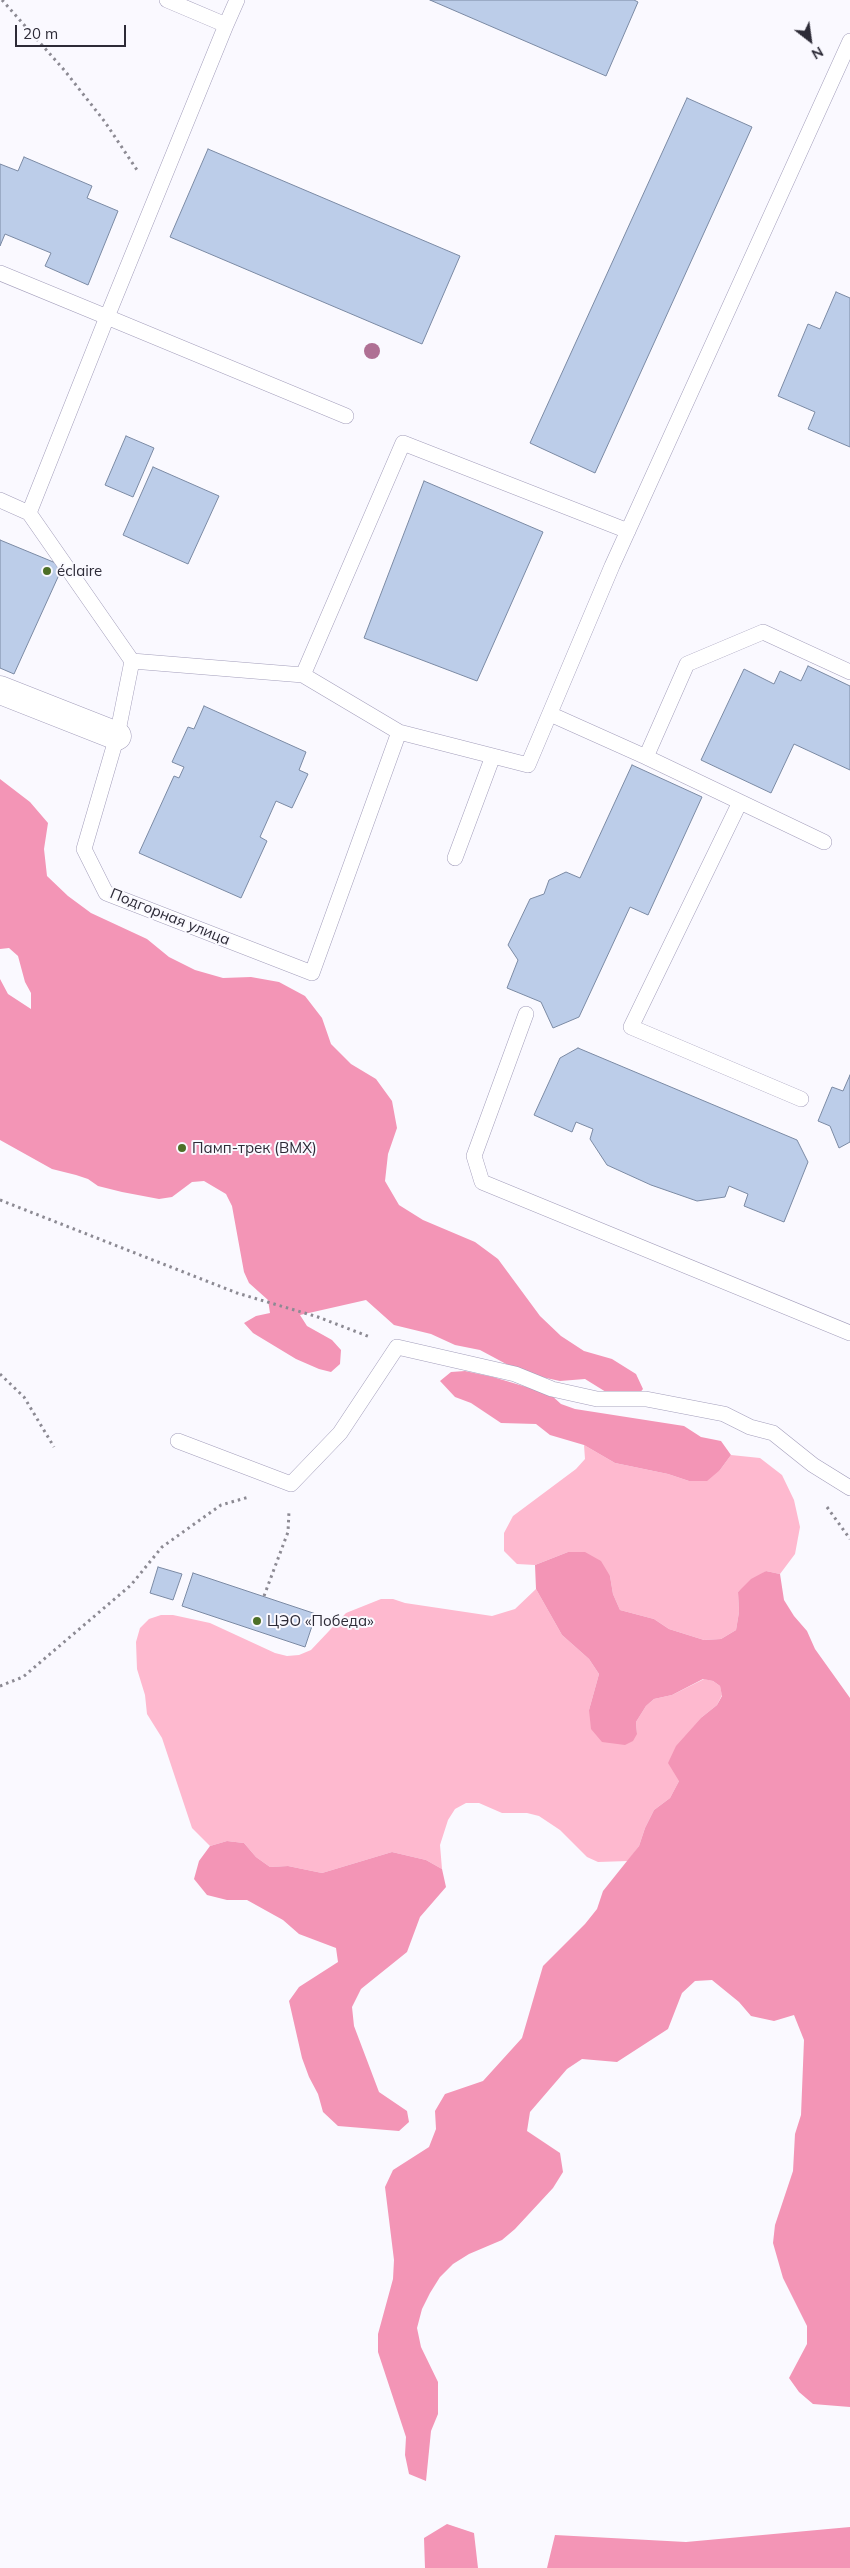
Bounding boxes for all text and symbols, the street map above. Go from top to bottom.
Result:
scale bar [18,15,129,47]
north arrow [785,15,835,65]
text: 20 m [23,24,58,43]
text: N [808,43,827,63]
place label: éclaire [57,562,102,580]
marker: éclaire [41,565,53,577]
street label: Подгорная улица [107,885,233,949]
place label: Памп-трек (BMX) [192,1139,317,1157]
marker: Памп-трек (BMX) [176,1142,188,1154]
place label: ЦЭО «Победа» [267,1612,374,1630]
marker: ЦЭО «Победа» [251,1615,263,1627]

